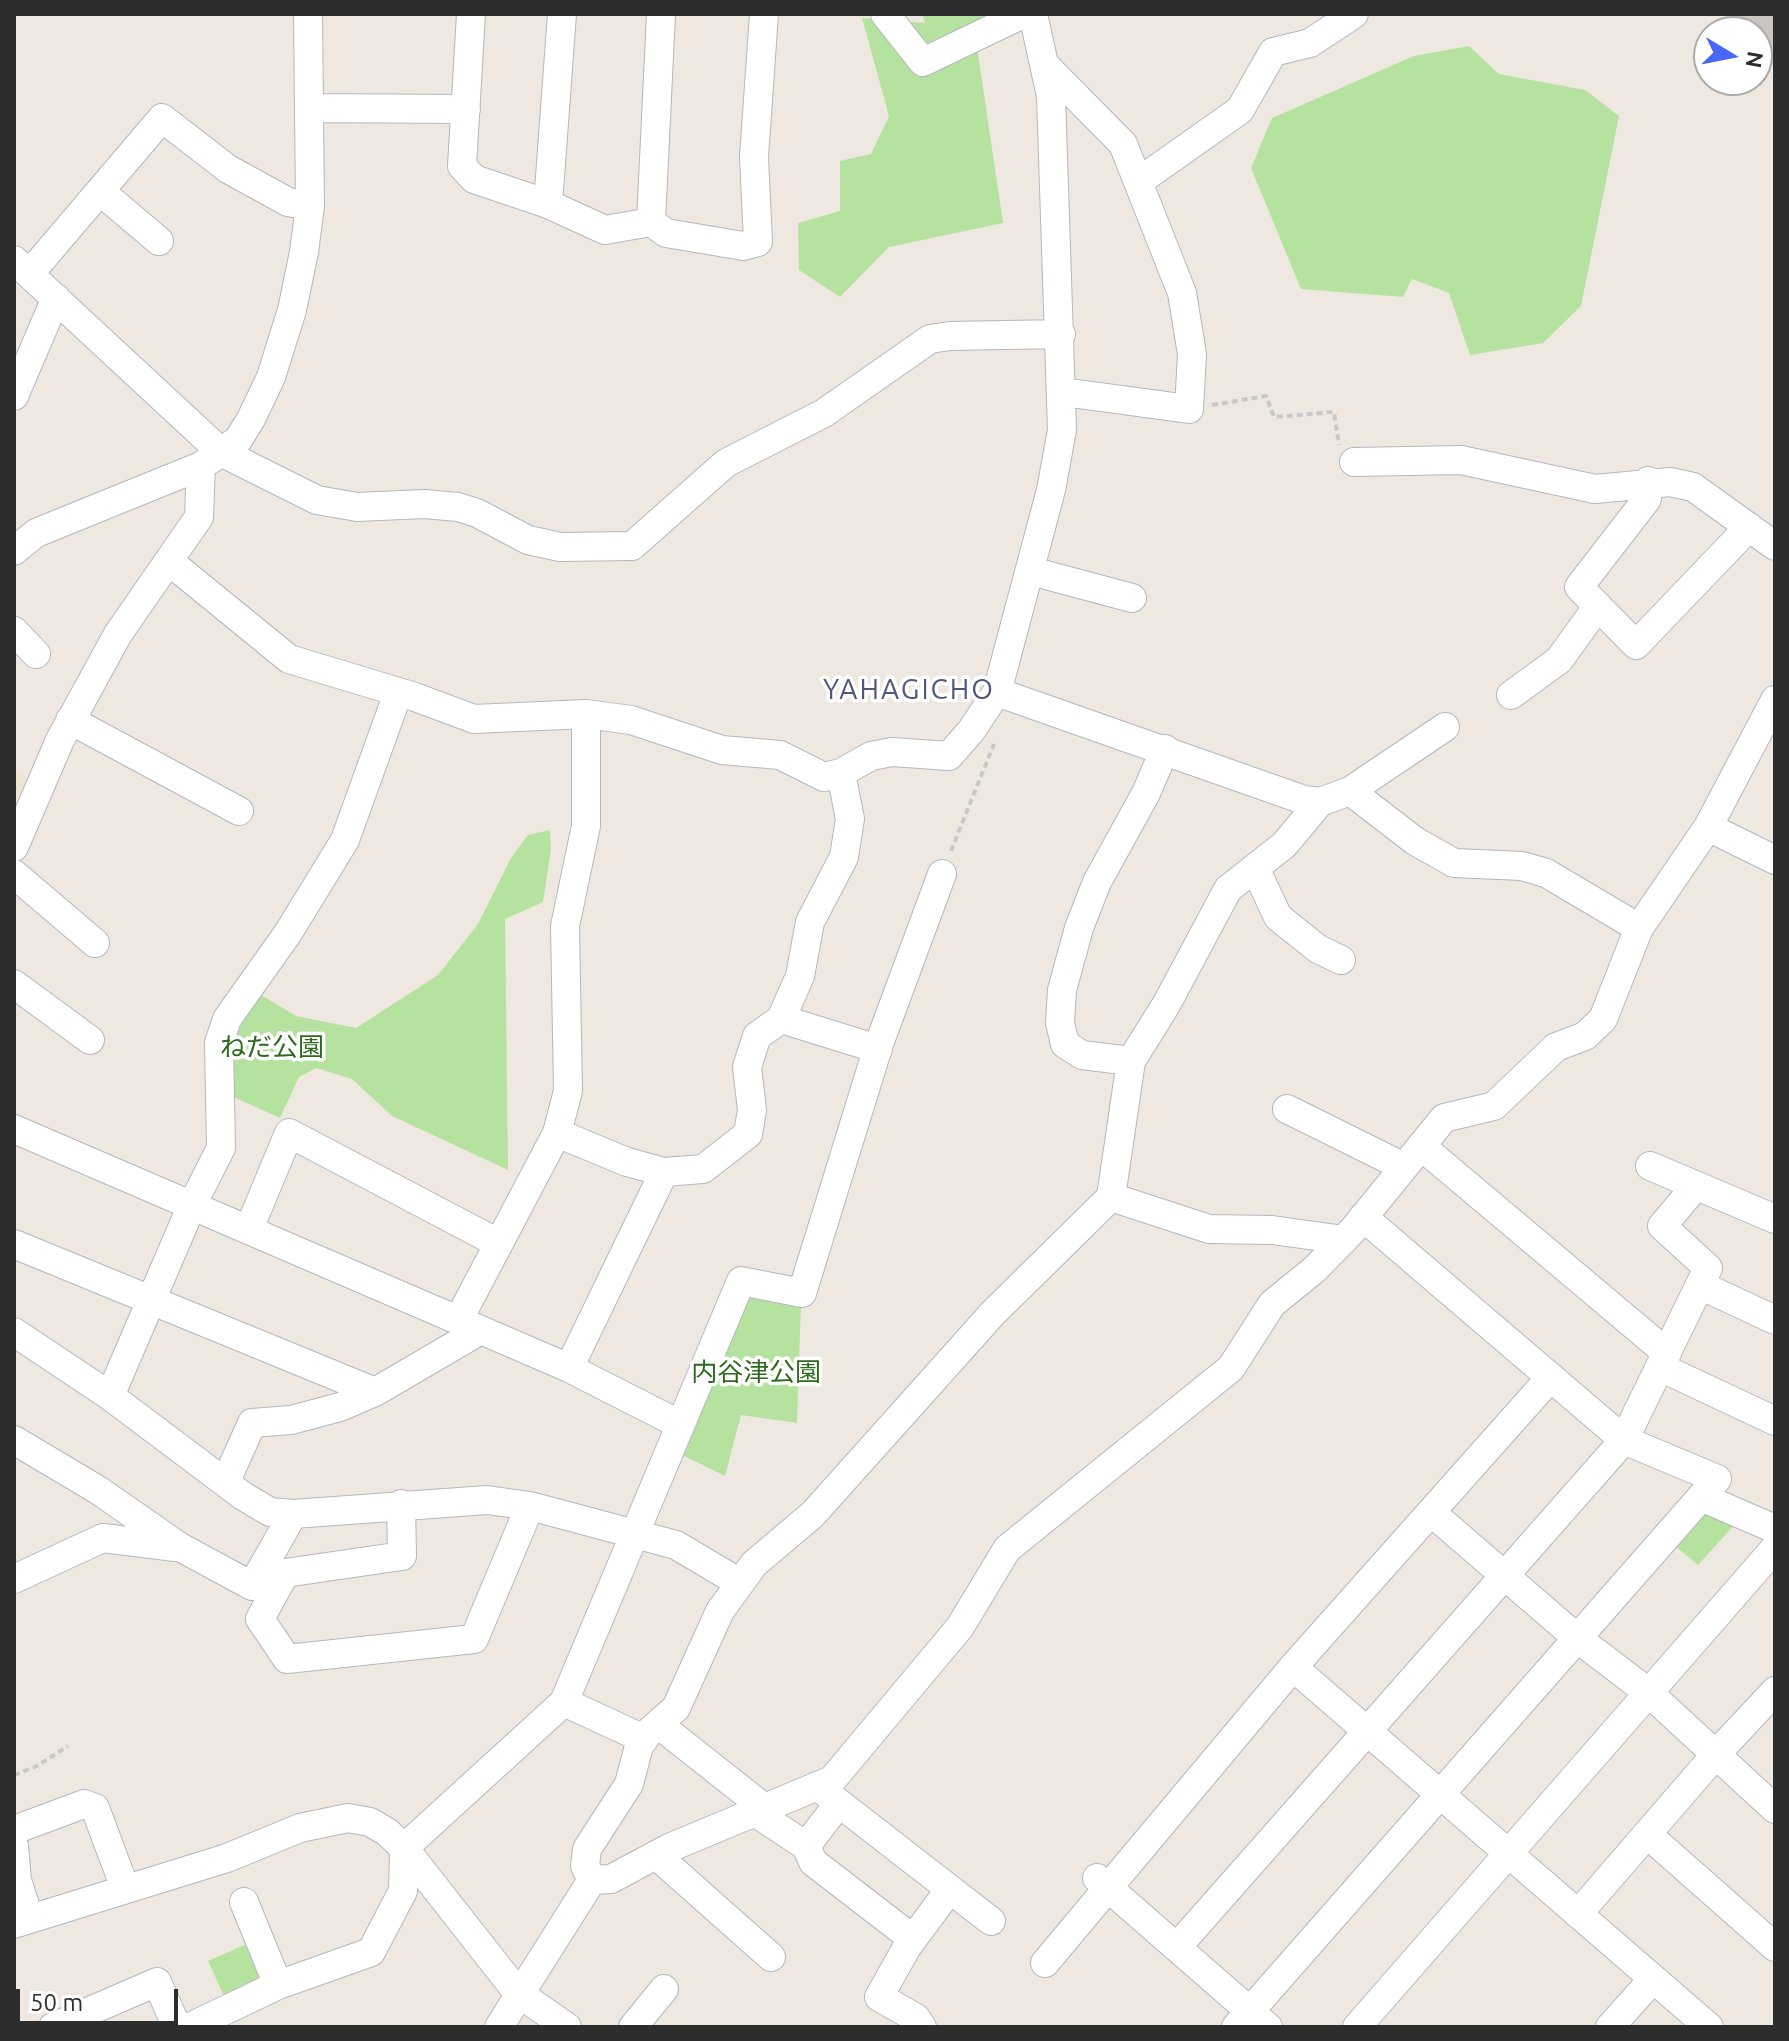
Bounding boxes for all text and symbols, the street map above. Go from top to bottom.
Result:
north arrow [1693,16,1773,96]
text: N [1741,50,1769,70]
district label: YAHAGICHO [823,673,995,707]
park label: ねだ公園 [220,1031,324,1063]
park label: 内谷津公園 [691,1356,821,1388]
scale bar [20,1973,182,2023]
text: 50 m [30,1989,83,2016]

